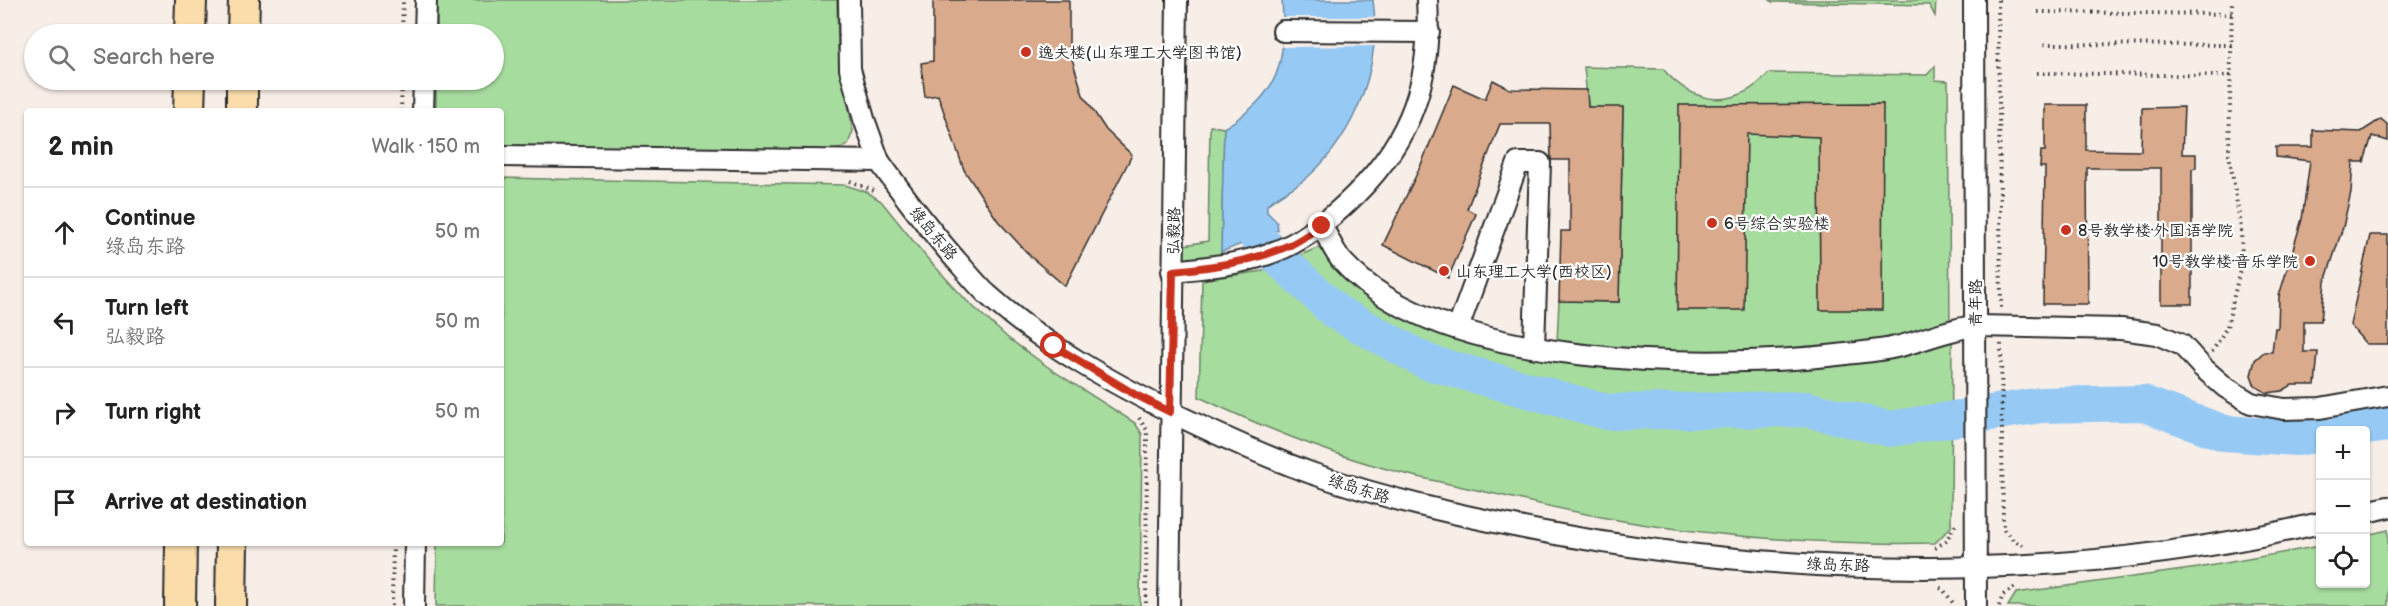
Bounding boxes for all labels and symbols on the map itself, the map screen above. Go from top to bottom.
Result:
place label: 逸夫楼(山东理工大学图书馆) [1038,44,1242,63]
marker: 逸夫楼(山东理工大学图书馆) [1019,45,1033,59]
street label: 绿岛东路 [905,203,961,265]
street label: 弘毅路 [1165,207,1184,255]
route end [1308,212,1334,238]
place label: 6号综合实验楼 [1724,215,1830,234]
marker: 6号综合实验楼 [1705,216,1719,230]
place label: 8号教学楼·外国语学院 [2078,222,2233,241]
marker: 8号教学楼·外国语学院 [2059,223,2073,237]
place label: 10号教学楼·音乐学院 [2153,253,2298,272]
marker: 10号教学楼·音乐学院 [2303,254,2317,268]
place label: 山东理工大学(西校区) [1456,263,1612,282]
marker: 山东理工大学(西校区) [1437,264,1451,278]
street label: 青年路 [1967,279,1986,327]
route start [1040,332,1066,358]
street label: 绿岛东路 [1325,471,1392,508]
street label: 绿岛东路 [1806,555,1870,576]

